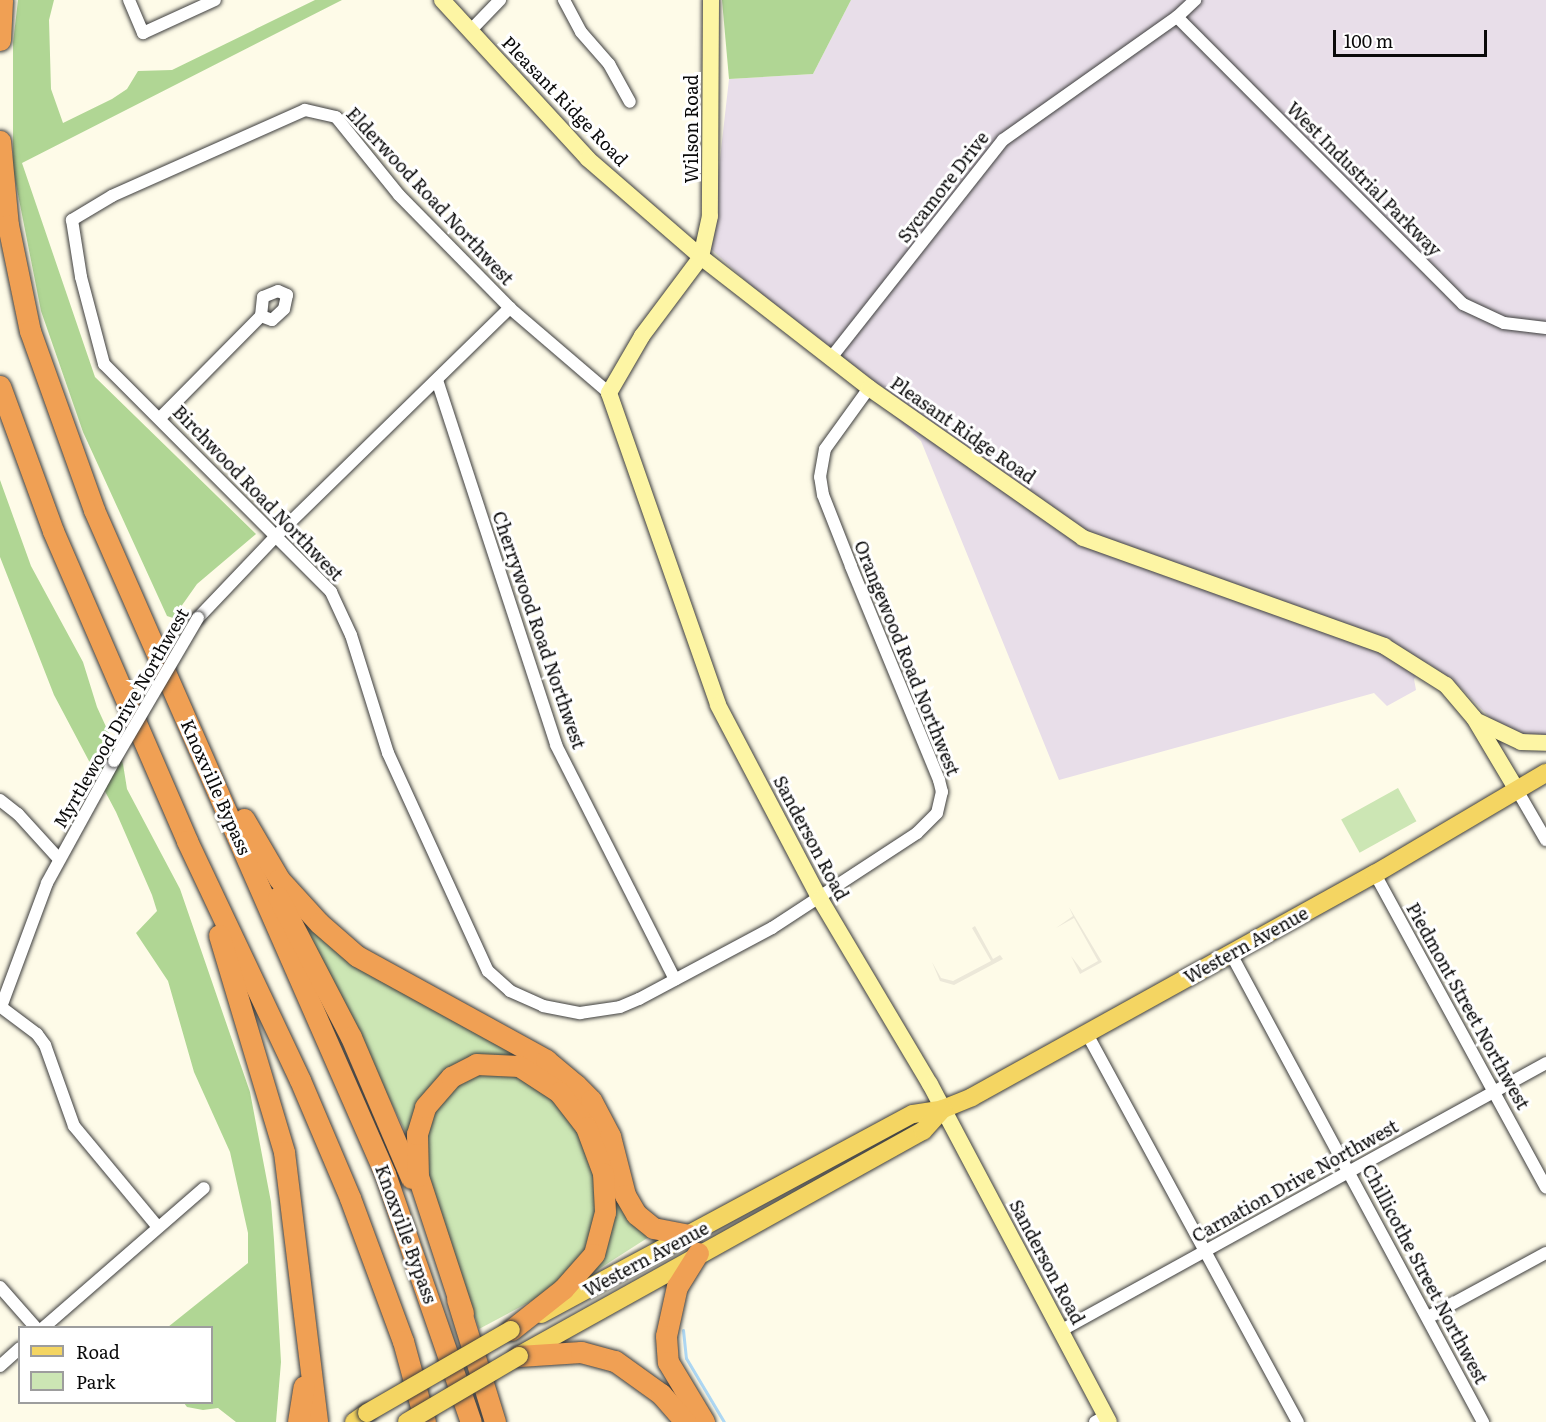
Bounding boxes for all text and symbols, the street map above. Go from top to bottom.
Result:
scale bar [1336,18,1490,56]
text: 100 m [1344,27,1393,54]
street label: Pleasant Ridge Road [498,32,632,170]
street label: Wilson Road [680,74,702,184]
street label: West Industrial Parkway [1282,97,1446,261]
street label: Elderwood Road Northwest [342,103,518,289]
street label: Sycamore Drive [893,127,993,247]
street label: Pleasant Ridge Road [886,372,1040,488]
street label: Birchwood Road Northwest [168,401,348,585]
street label: Cherrywood Road Northwest [488,508,590,752]
street label: Orangewood Road Northwest [850,537,964,779]
street label: Myrtlewood Drive Northwest [49,604,193,832]
street label: Knoxville Bypass [176,716,256,858]
street label: Sanderson Road [769,772,853,904]
street label: Piedmont Street Northwest [1402,899,1534,1113]
street label: Western Avenue [1180,902,1312,988]
street label: Carnation Drive Northwest [1188,1115,1402,1247]
street label: Chillicothe Street Northwest [1358,1160,1492,1388]
street label: Knoxville Bypass [371,1162,441,1306]
street label: Sanderson Road [1005,1196,1089,1328]
street label: Western Avenue [580,1217,712,1301]
legend [18,1326,213,1404]
text: Road [76,1338,120,1365]
text: Park [76,1368,115,1395]

